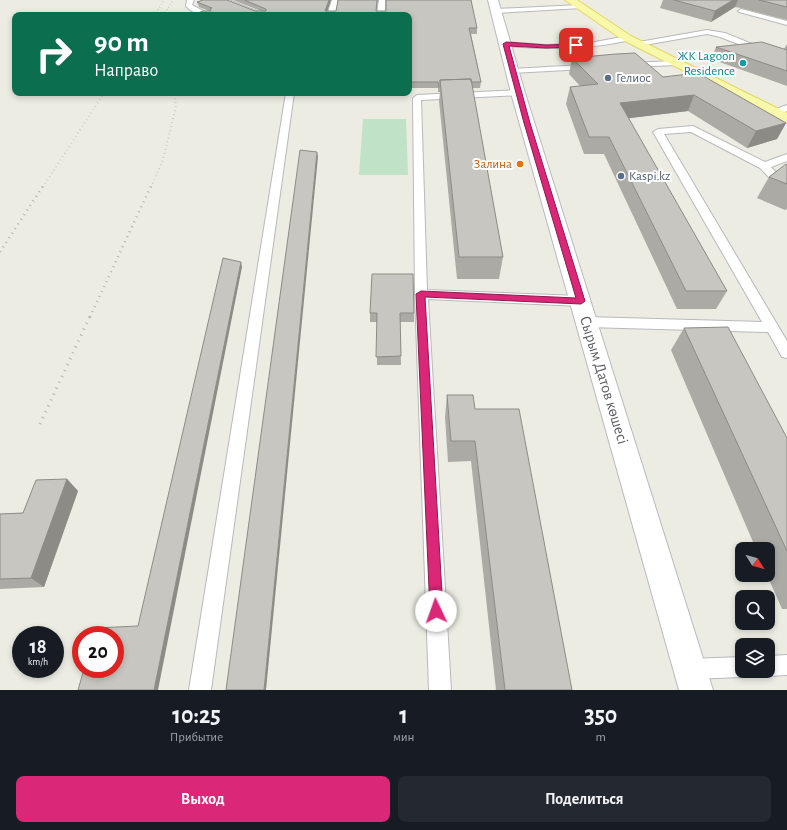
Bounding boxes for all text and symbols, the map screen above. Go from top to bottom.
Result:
icon: right [28,28,80,80]
pin [559,28,593,62]
text: 90 m [94,29,149,57]
icon: arrive [565,34,587,56]
place label: ЖК Lagoon Residence [677,50,735,78]
marker: ЖК Lagoon Residence [738,58,748,68]
text: Направо [94,62,158,80]
place label: Гелиос [616,72,651,85]
marker: Гелиос [603,73,613,83]
place label: Залина [474,158,512,171]
marker: Залина [515,159,525,169]
place label: Kaspi.kz [629,170,670,183]
marker: Kaspi.kz [616,171,626,181]
street label: Сырым Датов көшесі [577,314,631,446]
north arrow [735,542,775,582]
map controls [735,542,775,678]
position arrow [415,590,457,632]
button: search [735,590,775,630]
speed limit sign: 20 [72,626,124,678]
text: 18 [29,637,47,657]
button: layers [735,638,775,678]
text: km/h [28,657,48,667]
text: 10:25 [172,704,221,728]
text: 1 [399,704,408,728]
text: 350 [584,704,617,728]
text: Прибытие [170,731,223,744]
text: мин [393,731,414,744]
text: m [596,731,606,744]
button: Выход [16,776,390,822]
button: Поделиться [398,776,771,822]

